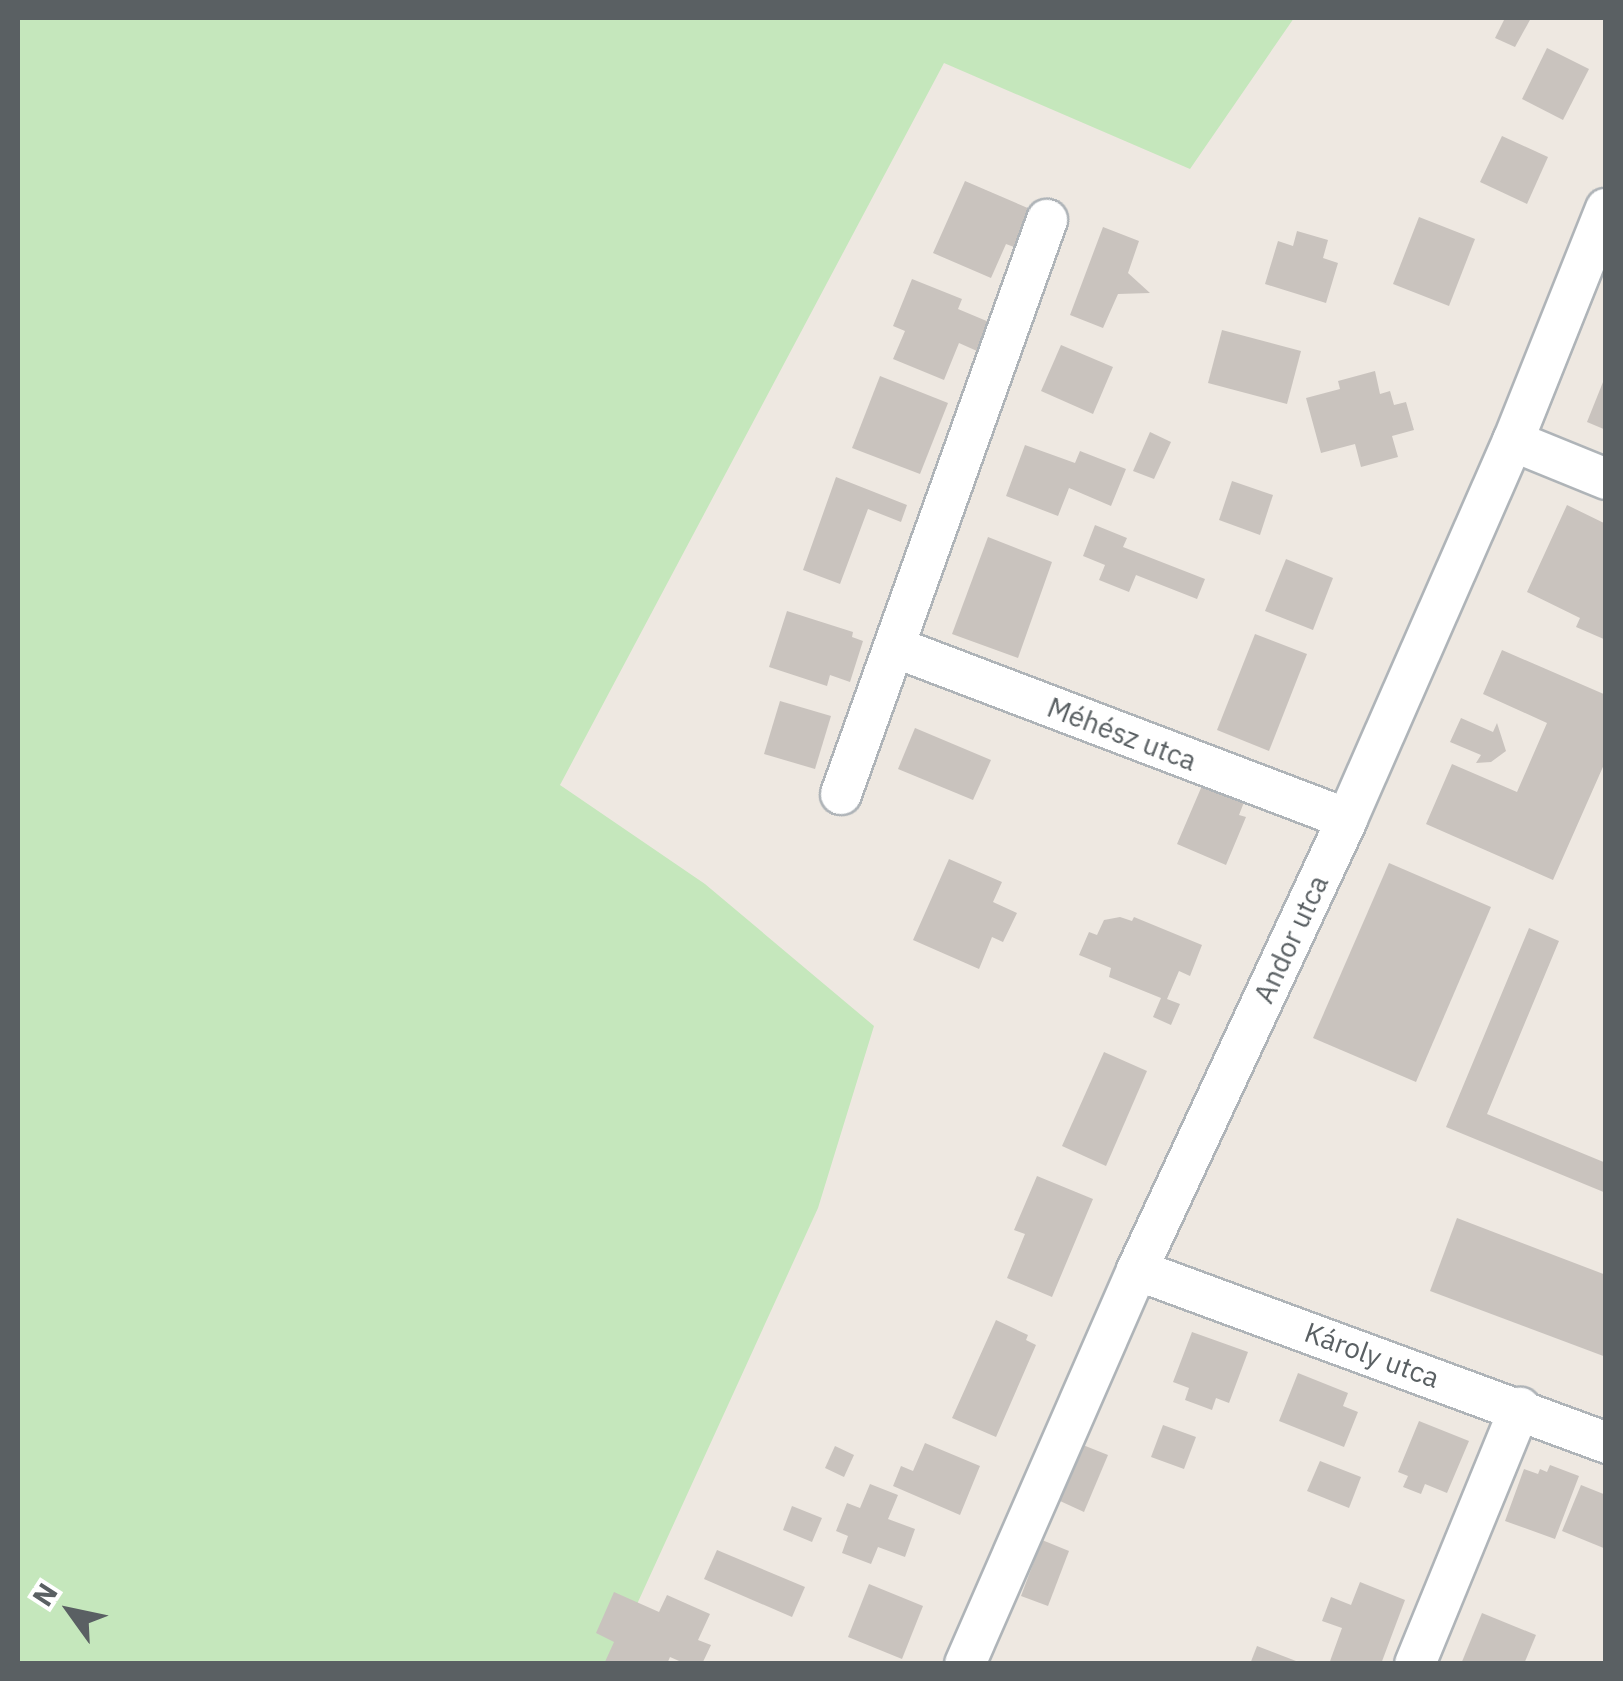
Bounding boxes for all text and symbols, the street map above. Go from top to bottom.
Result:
street label: Méhész utca [1043,690,1201,778]
street label: Andor utca [1247,870,1335,1008]
street label: Károly utca [1300,1315,1444,1395]
north arrow [20,1561,120,1661]
text: N [23,1576,65,1613]

